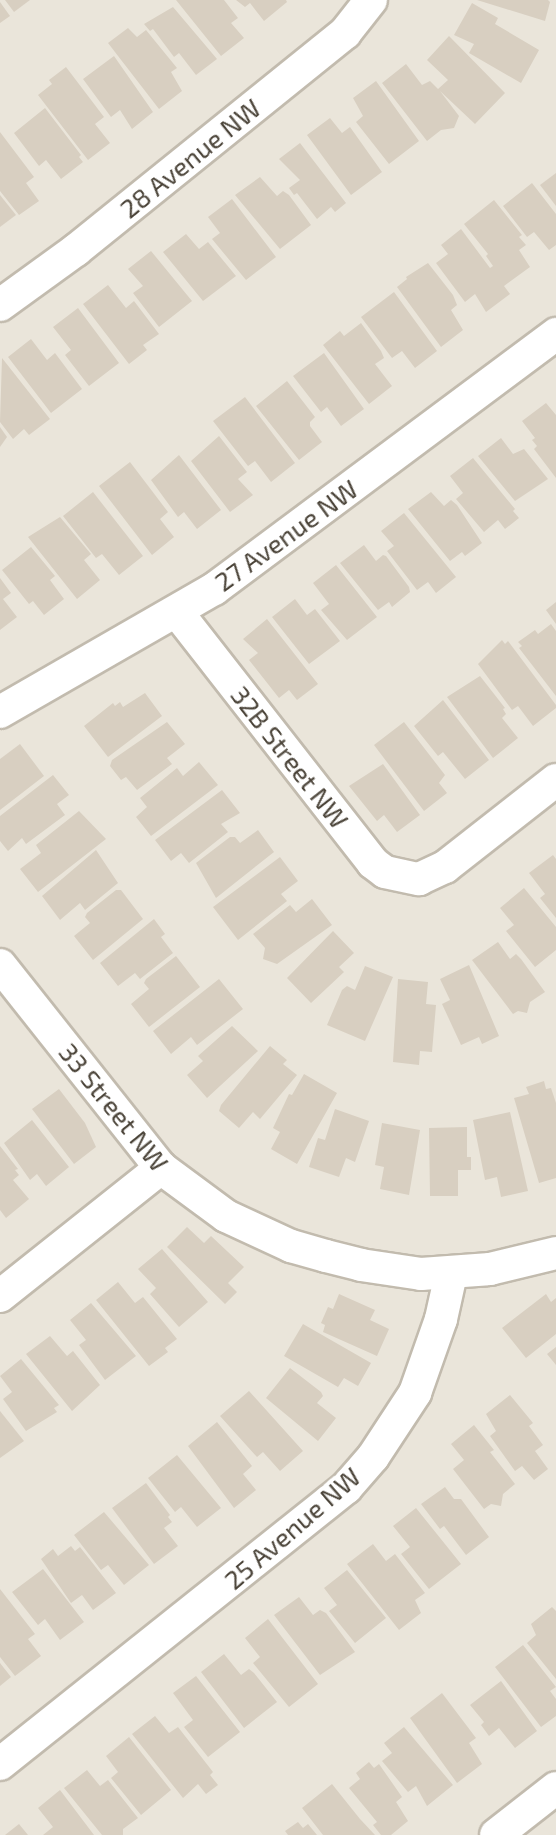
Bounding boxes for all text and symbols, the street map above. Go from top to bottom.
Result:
street label: 28 Avenue NW [113,92,267,224]
street label: 27 Avenue NW [208,473,364,597]
street label: 32B Street NW [225,680,355,834]
street label: 33 Street NW [53,1037,175,1177]
street label: 25 Avenue NW [218,1460,366,1596]

